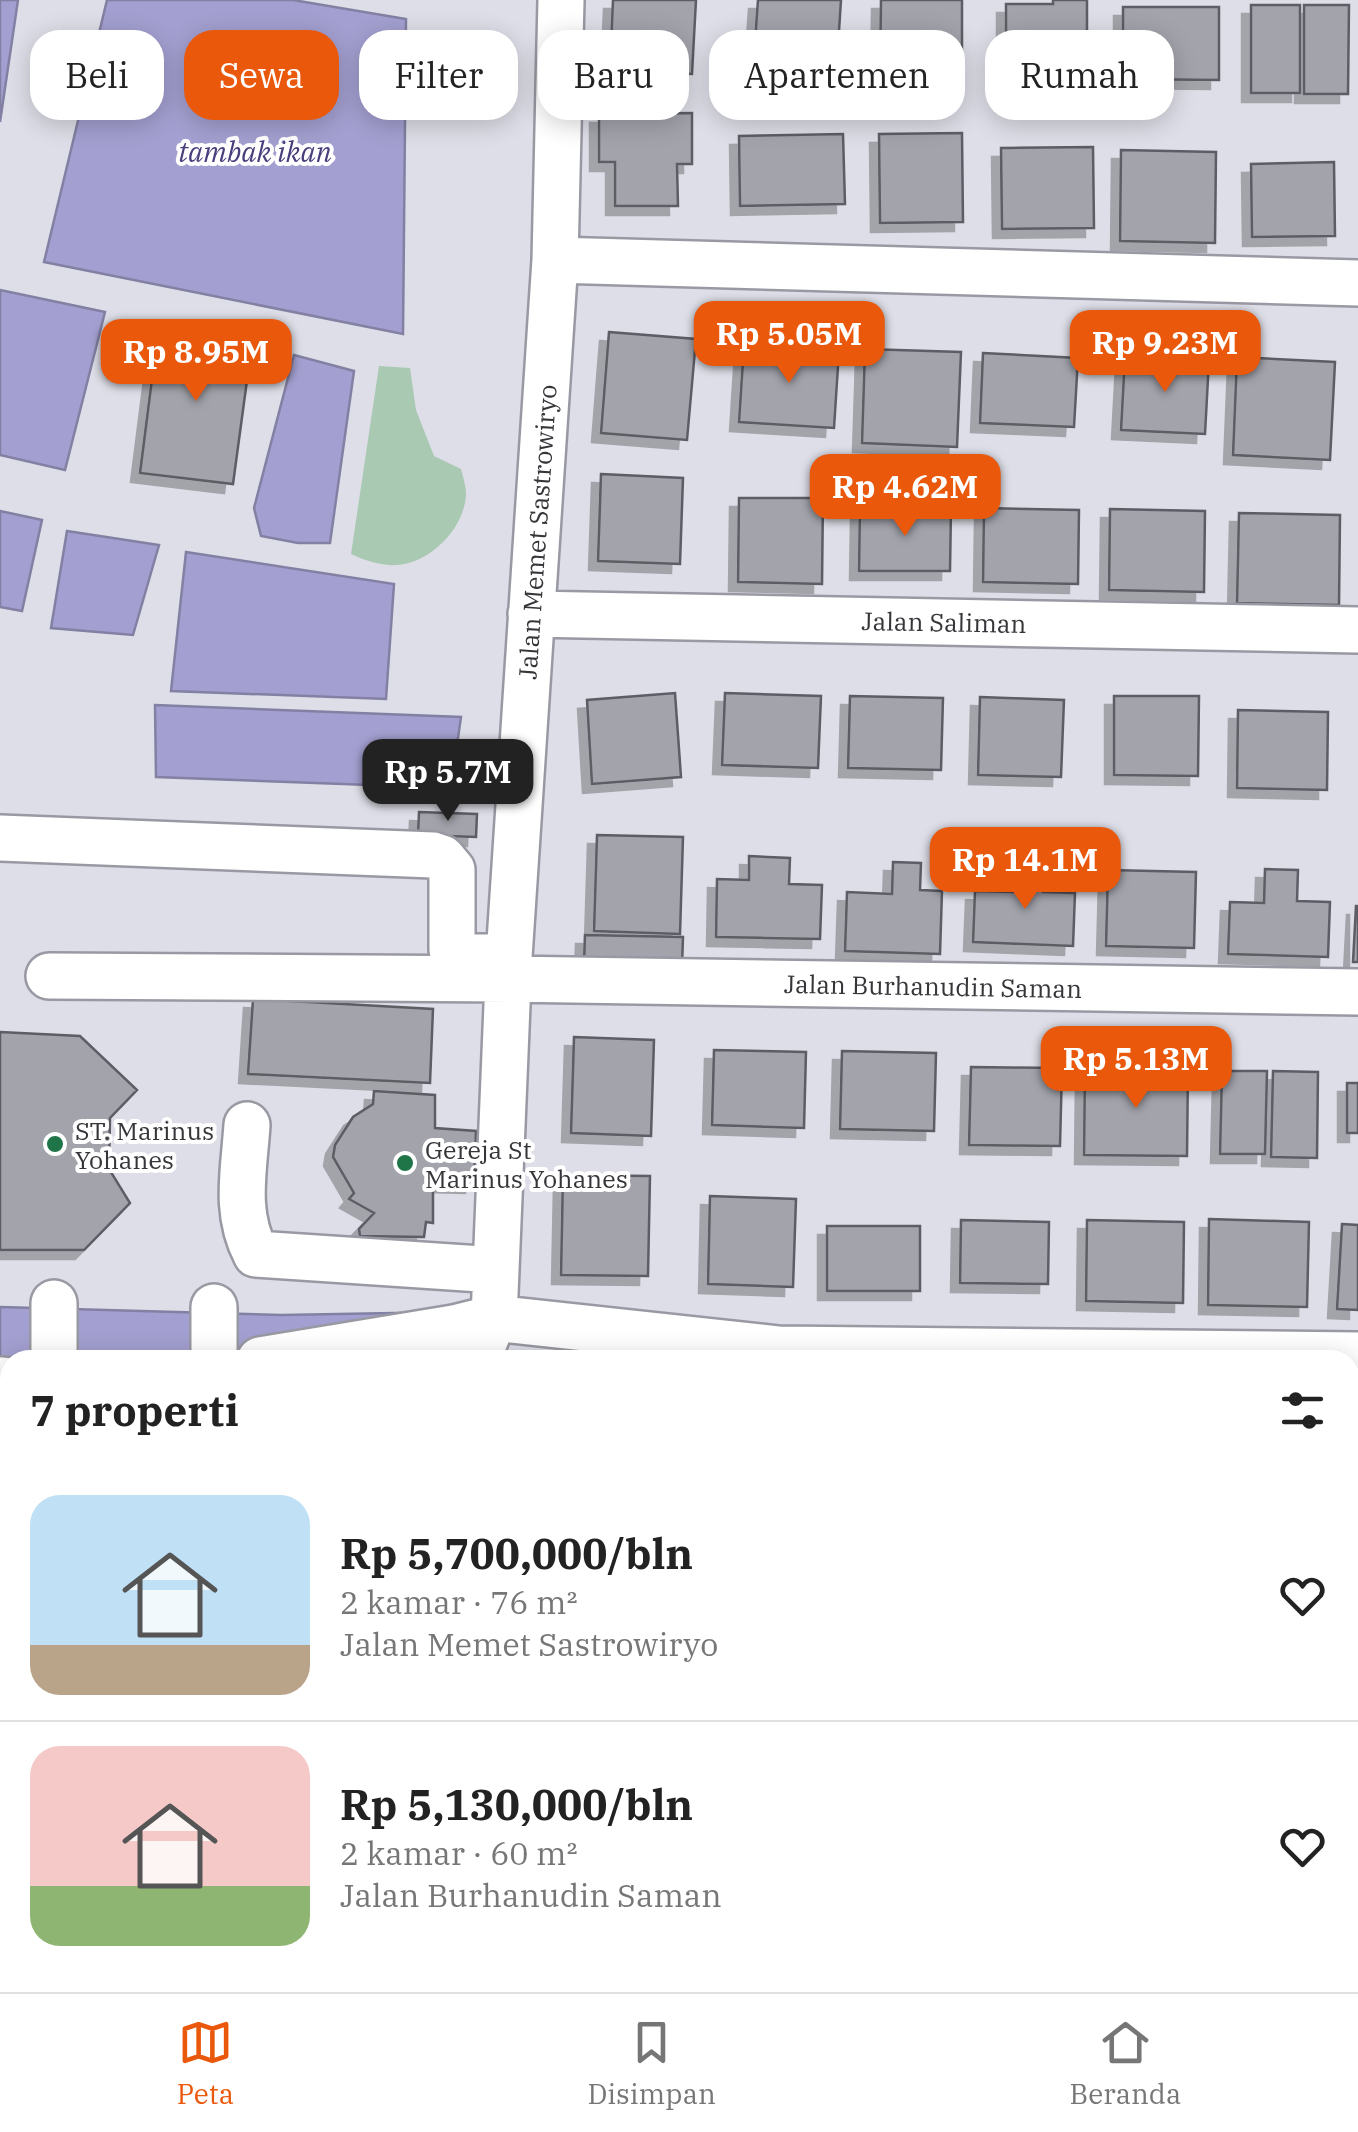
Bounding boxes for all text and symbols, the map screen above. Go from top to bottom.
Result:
chip: Beli [30,30,164,120]
chip: Sewa [184,30,339,120]
chip: Filter [359,30,518,120]
chip: Baru [538,30,689,120]
chip: Apartemen [709,30,965,120]
chip: Rumah [985,30,1174,120]
water label: tambak ikan [178,133,332,170]
pin: Rp 5.05M [686,301,892,386]
pin: Rp 9.23M [1062,310,1268,395]
text: Rp 5.05M [716,312,862,354]
pin: Rp 8.95M [93,319,299,404]
text: Rp 9.23M [1092,321,1238,363]
text: Rp 8.95M [123,330,269,372]
street label: Jalan Memet Sastrowiryo [510,383,564,681]
pin: Rp 4.62M [802,454,1008,539]
text: Rp 4.62M [832,465,978,507]
street label: Jalan Saliman [861,604,1027,640]
pin: Rp 5.7M [356,739,540,824]
text: Rp 5.7M [384,750,512,792]
pin: Rp 14.1M [922,827,1128,912]
text: Rp 14.1M [952,838,1098,880]
street label: Jalan Burhanudin Saman [784,967,1082,1005]
pin: Rp 5.13M [1033,1026,1239,1111]
text: Rp 5.13M [1063,1037,1209,1079]
place label: ST. Marinus Yohanes [75,1114,214,1176]
marker: ST. Marinus Yohanes [44,1133,66,1155]
place label: Gereja St Marinus Yohanes [425,1133,628,1195]
marker: Gereja St Marinus Yohanes [394,1152,416,1174]
text: 7 properti [30,1383,239,1438]
icon: filters [1275,1383,1330,1438]
text: Rp 5,700,000/bln [340,1526,693,1581]
icon: home [110,1535,230,1655]
icon: heart [1275,1568,1330,1623]
text: 2 kamar · 76 m² [340,1581,578,1623]
text: Jalan Memet Sastrowiryo [340,1623,718,1665]
text: Rp 5,130,000/bln [340,1777,693,1832]
icon: home [110,1786,230,1906]
icon: heart [1275,1819,1330,1874]
text: 2 kamar · 60 m² [340,1832,578,1874]
text: Jalan Burhanudin Saman [340,1874,722,1916]
tab: Peta [177,2015,234,2112]
tab: Disimpan [588,2015,716,2112]
tab: Beranda [1070,2015,1181,2112]

